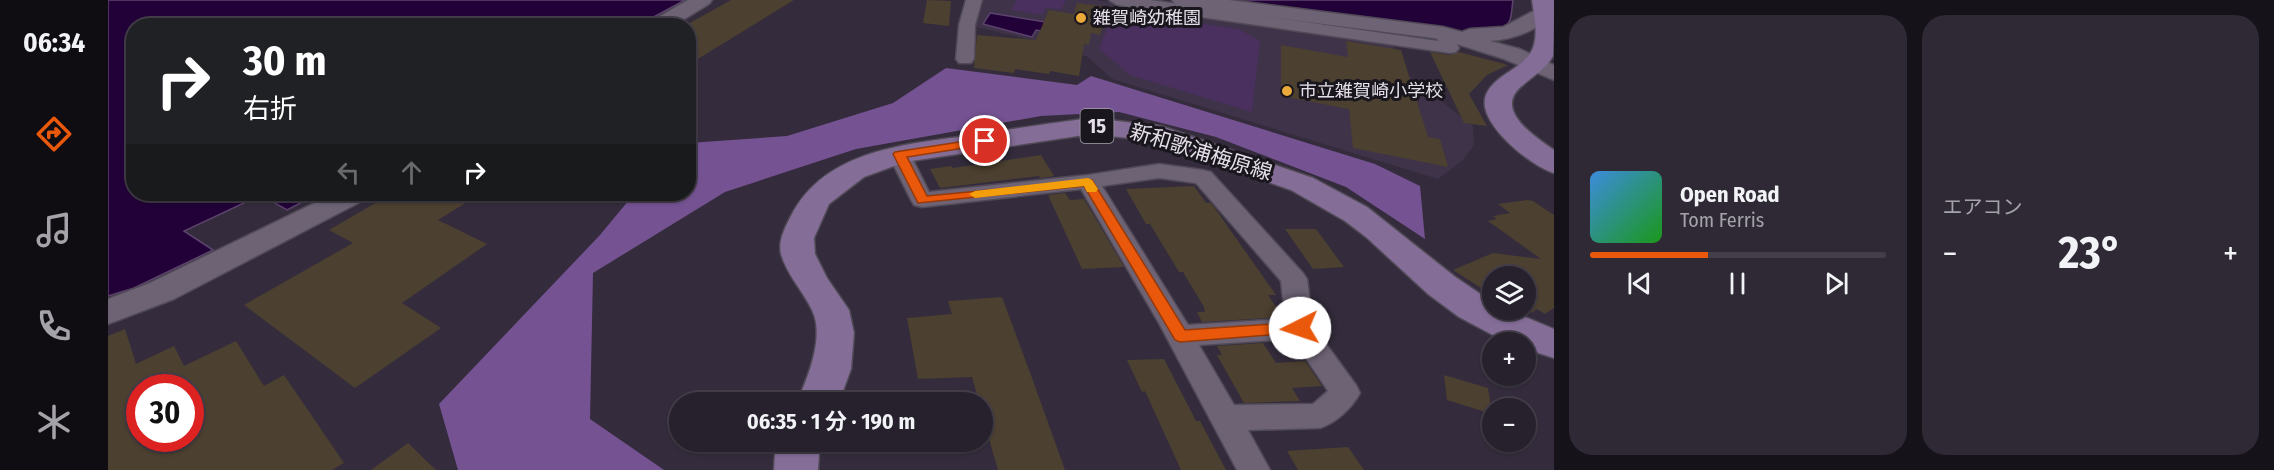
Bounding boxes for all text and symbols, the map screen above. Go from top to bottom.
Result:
place label: 雑賀崎幼稚園 [1093,7,1201,29]
marker: 雑賀崎幼稚園 [1074,11,1088,25]
text: 06:34 [23,27,85,59]
text: 30 m [243,36,327,86]
icon: right [144,42,222,120]
place label: 市立雑賀崎小学校 [1299,80,1443,102]
marker: 市立雑賀崎小学校 [1280,84,1294,98]
text: 右折 [243,93,297,125]
road number: 15 [1080,109,1114,143]
icon: directions [33,113,75,155]
pin [959,115,1010,166]
street label: 新和歌浦梅原線 [1127,118,1275,186]
icon: arrive [968,124,1001,157]
icon: left [332,156,365,189]
icon: ahead [395,156,428,189]
icon: right [458,156,491,189]
text: Open Road [1680,181,1780,208]
text: エアコン [1943,195,2023,219]
text: Tom Ferris [1680,208,1764,232]
icon: music [33,209,75,251]
text: 23° [2059,226,2122,280]
text: − [1943,234,1957,274]
text: + [2223,234,2238,274]
map controls [1482,266,1536,452]
button: layers [1482,266,1536,320]
icon: previous [1623,267,1656,300]
icon: pause [1721,267,1754,300]
icon: next [1820,267,1853,300]
position arrow [1268,296,1332,360]
icon: phone [33,305,75,347]
button: + [1482,332,1536,386]
speed limit sign: 30 [126,374,204,452]
button: − [1482,398,1536,452]
icon: climate [33,401,75,443]
text: 06:35 · 1 分 · 190 m [747,408,915,435]

